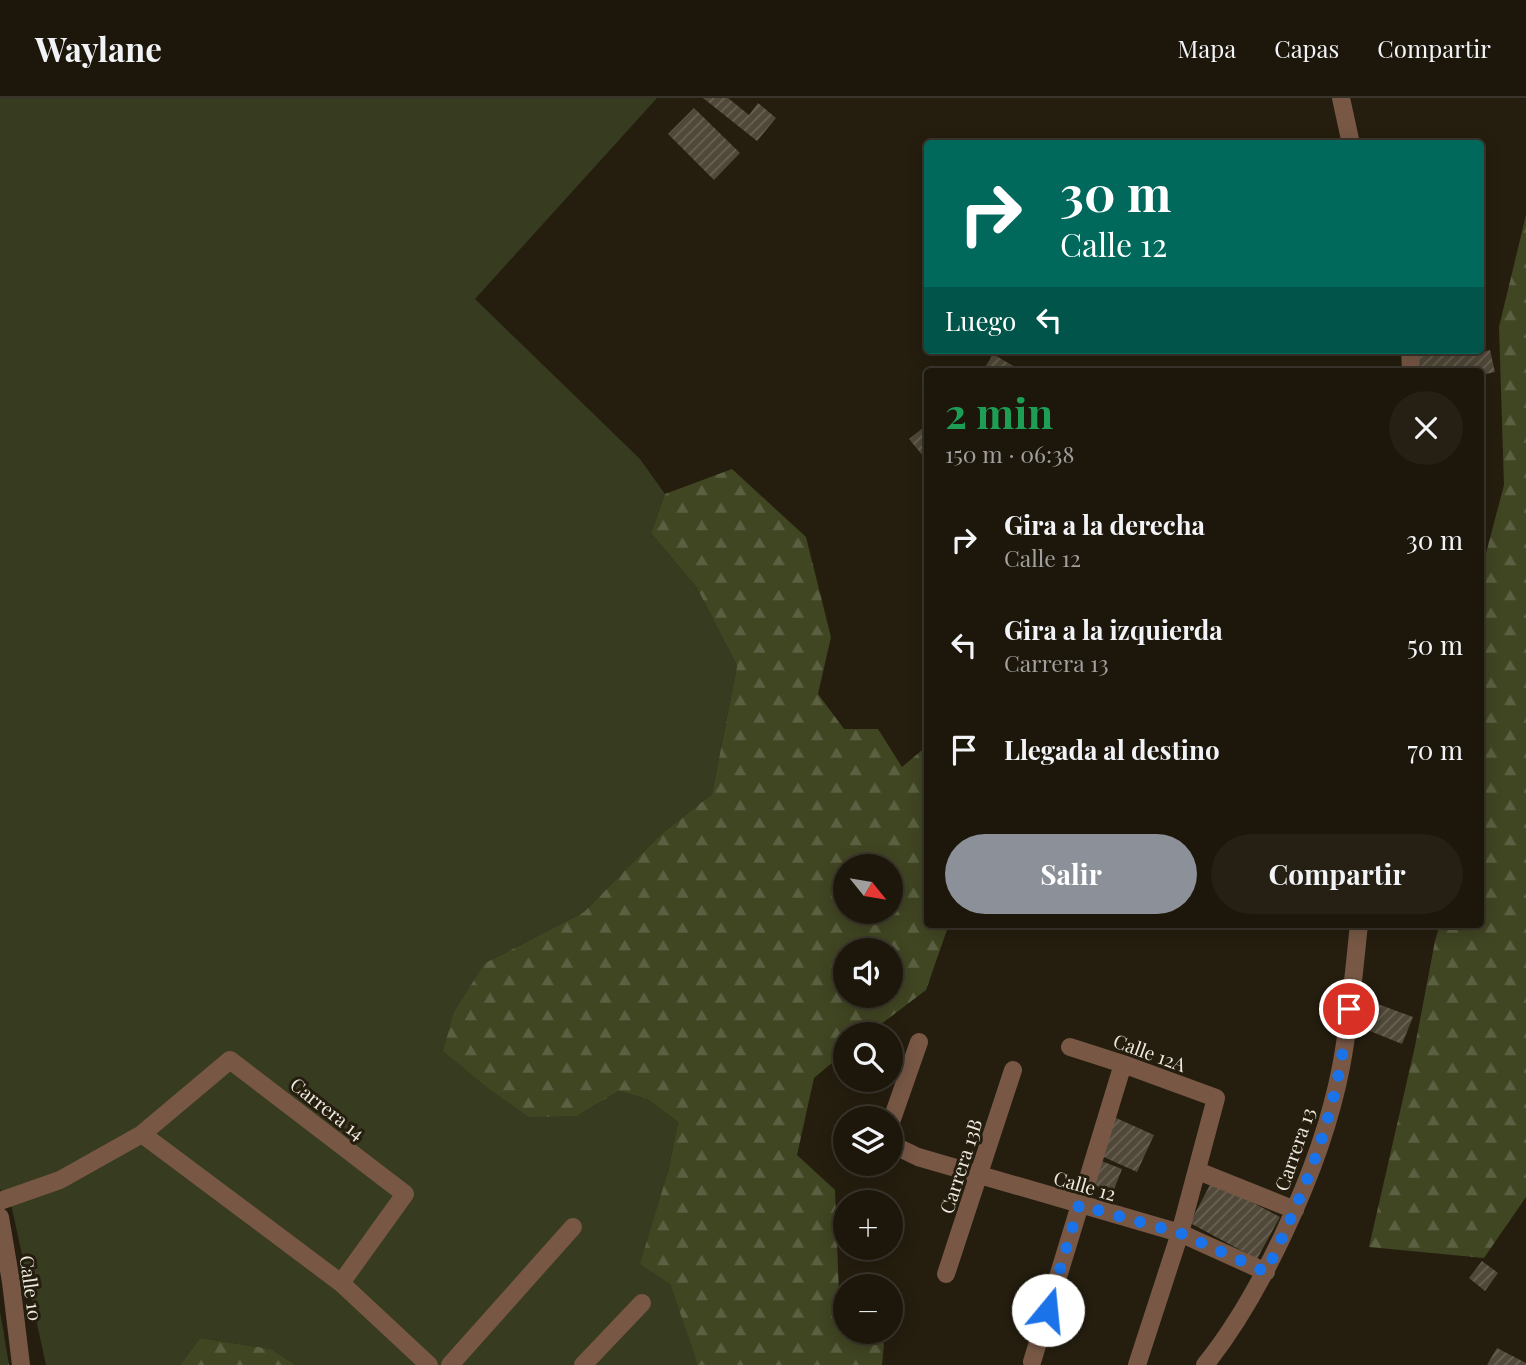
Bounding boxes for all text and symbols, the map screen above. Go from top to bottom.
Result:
text: Waylane [35,26,162,70]
text: Mapa [1178,32,1236,64]
text: Capas [1274,32,1339,64]
text: Compartir [1377,32,1491,64]
text: 30 m [1060,159,1171,224]
icon: right [945,168,1036,259]
text: Calle 12 [1060,222,1167,265]
icon: left [1030,301,1068,339]
text: Luego [945,303,1016,338]
text: 2 min [945,384,1053,440]
button: close [1389,391,1463,465]
text: 150 m · 06:38 [945,438,1074,469]
text: Gira a la derecha [1004,507,1205,542]
icon: right [945,521,983,559]
text: 30 m [1406,522,1463,557]
text: Calle 12 [1004,542,1081,573]
text: Gira a la izquierda [1004,612,1223,647]
icon: left [945,626,983,664]
text: 50 m [1407,627,1463,662]
text: Carrera 13 [1004,647,1109,678]
icon: arrive [945,731,983,769]
text: Llegada al destino [1004,732,1220,767]
text: 70 m [1407,732,1463,767]
button: Salir [945,834,1197,914]
button: Compartir [1211,834,1463,914]
north arrow [833,854,903,924]
map controls [833,854,903,1344]
button: sound [833,938,903,1008]
pin [1319,979,1379,1039]
icon: arrive [1330,990,1368,1028]
button: search [833,1022,903,1092]
street label: Calle 12A [1110,1027,1191,1078]
street label: Carrera 14 [286,1071,370,1145]
street label: Carrera 13 [1268,1104,1320,1194]
button: layers [833,1106,903,1176]
street label: Carrera 13B [932,1115,988,1217]
street label: Calle 12 [1051,1164,1119,1206]
button: + [833,1190,903,1260]
street label: Calle 10 [15,1254,49,1322]
position arrow [1011,1273,1085,1347]
button: − [833,1274,903,1344]

